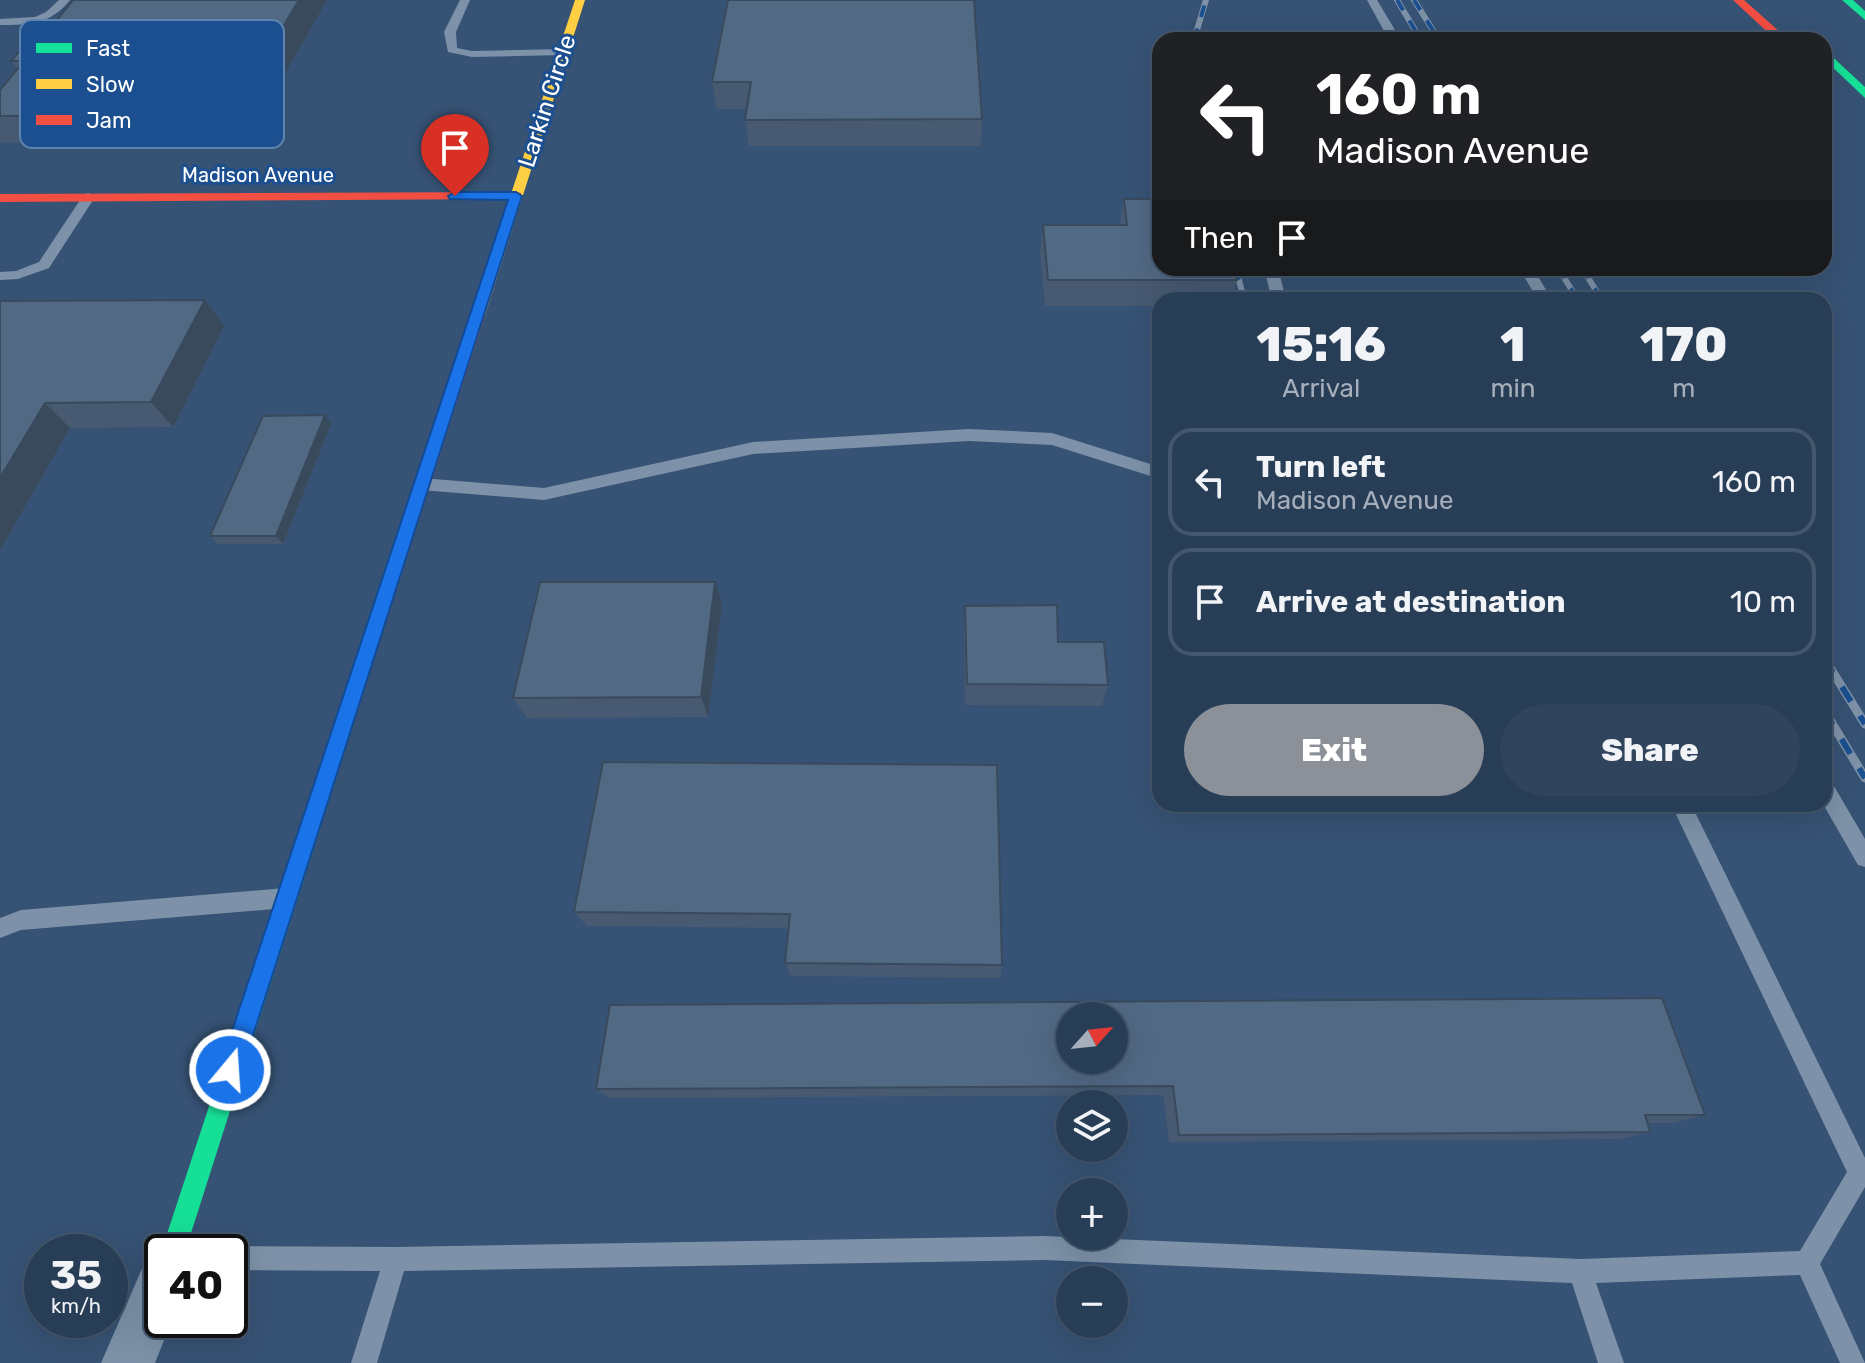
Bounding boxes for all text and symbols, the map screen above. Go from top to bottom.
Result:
legend [20,20,284,148]
street label: Larkin Circle [512,31,582,171]
text: Fast [86,35,131,62]
text: 160 m [1316,62,1482,128]
icon: left [1184,64,1288,168]
text: Slow [86,71,135,98]
text: Jam [86,107,132,134]
pin [421,114,489,196]
icon: arrive [433,126,477,170]
text: Madison Avenue [1316,129,1589,172]
street label: Madison Avenue [182,163,334,187]
icon: arrive [1270,216,1314,260]
text: Then [1184,220,1254,256]
text: 15:16 [1256,316,1386,373]
text: 1 [1500,316,1526,373]
text: 170 [1640,316,1728,373]
text: Arrival [1282,373,1360,404]
text: min [1490,373,1536,404]
text: m [1672,373,1695,404]
text: Turn left [1256,449,1386,485]
icon: left [1188,460,1232,504]
text: 160 m [1712,464,1796,500]
text: Madison Avenue [1256,485,1453,516]
icon: arrive [1188,580,1232,624]
text: Arrive at destination [1256,584,1566,620]
text: 10 m [1730,584,1796,620]
button: Exit [1184,704,1484,796]
button: Share [1500,704,1800,796]
north arrow [1056,1002,1128,1074]
map controls [1056,1002,1128,1338]
position arrow [188,1028,272,1112]
button: layers [1056,1090,1128,1162]
button: + [1056,1178,1128,1250]
speed limit sign: 40 [144,1234,248,1338]
text: 35 [50,1252,102,1299]
button: − [1056,1266,1128,1338]
text: km/h [51,1294,101,1318]

